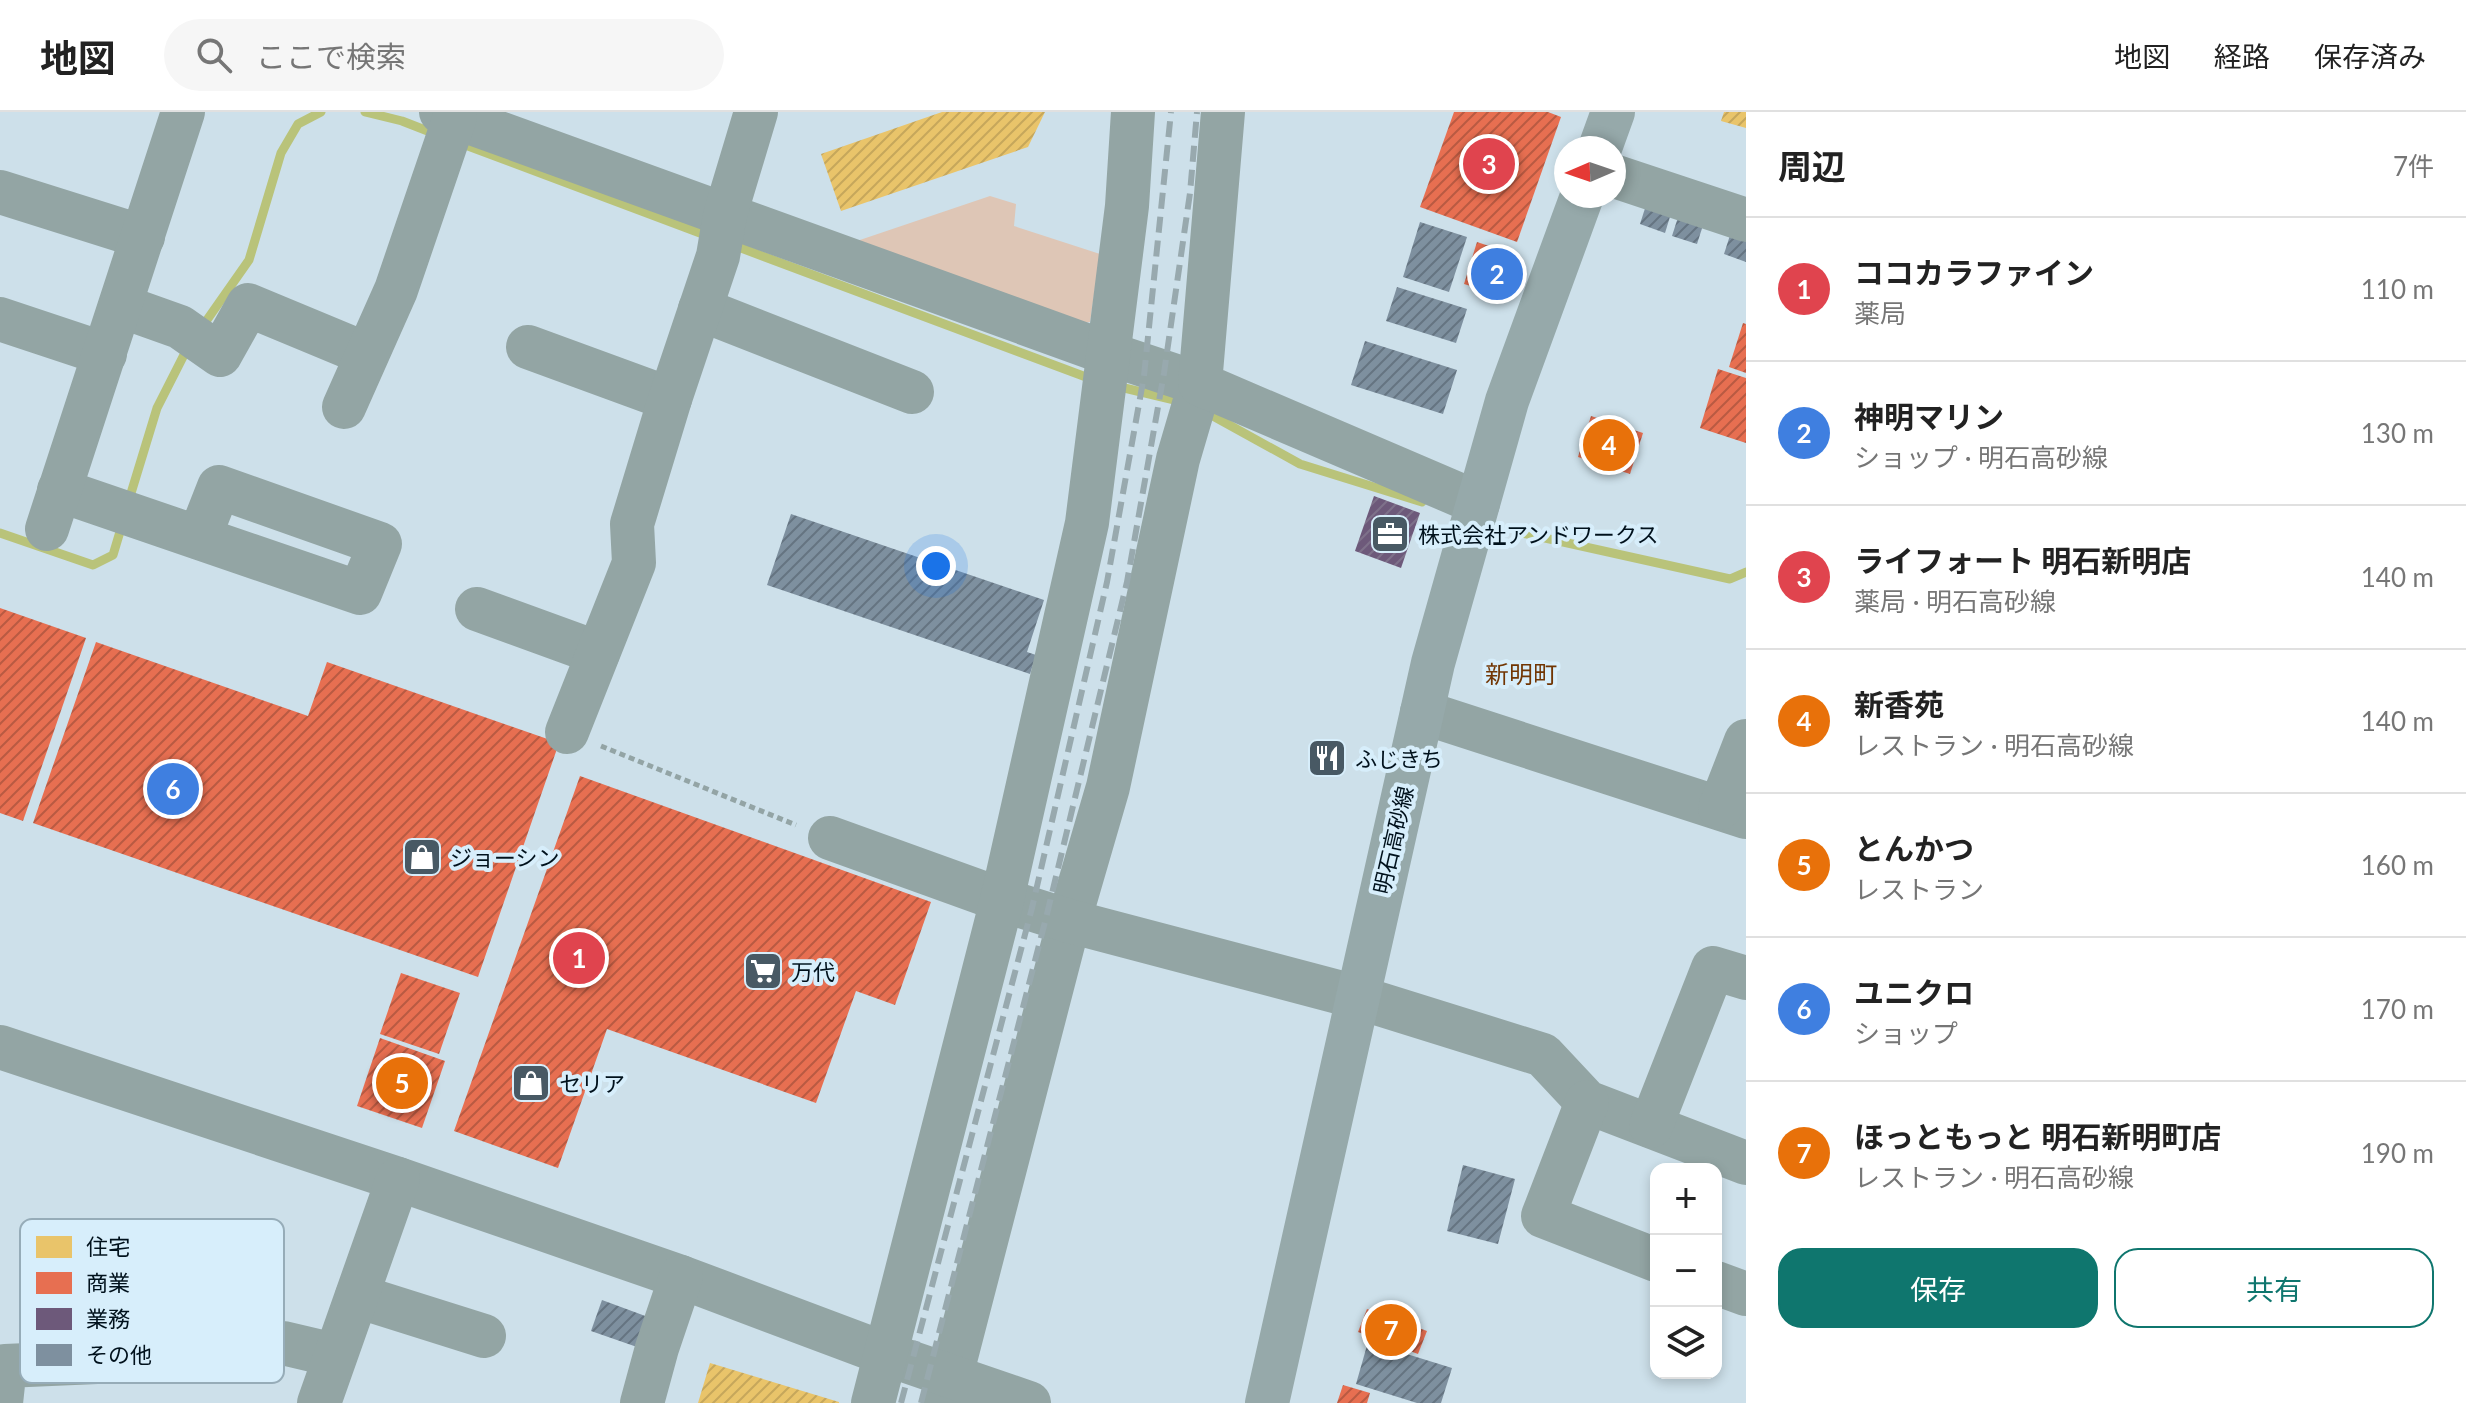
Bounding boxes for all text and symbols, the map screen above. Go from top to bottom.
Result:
search box [164,19,724,91]
icon: search [192,33,236,77]
text: 地図 [40,34,116,80]
text: ここで検索 [256,38,406,74]
text: 地図 [2114,39,2170,73]
text: 経路 [2214,39,2270,73]
text: 保存済み [2314,39,2426,73]
pin: 3 [1463,134,1515,194]
north arrow [1554,136,1626,208]
text: 周辺 [1778,145,1846,186]
text: 7件 [2393,150,2434,182]
pin: 2 [1471,244,1523,304]
text: ココカラファイン [1854,254,2094,290]
text: 1 [1796,273,1812,305]
text: 110 m [2361,273,2434,305]
text: 薬局 [1854,297,1906,329]
text: 神明マリン [1854,398,2004,434]
pin: 4 [1583,415,1635,475]
text: 2 [1796,417,1812,449]
text: 130 m [2361,417,2434,449]
text: ショップ · 明石高砂線 [1854,441,2108,473]
office icon: 株式会社アンドワークス [1369,513,1411,555]
place label: 株式会社アンドワークス [1418,521,1658,548]
text: ライフォート 明石新明店 [1854,542,2191,578]
your location [916,546,956,586]
text: 3 [1796,561,1812,593]
text: 140 m [2361,561,2434,593]
text: 薬局 · 明石高砂線 [1854,585,2056,617]
district label: 新明町 [1485,659,1557,688]
text: 新香苑 [1854,686,1944,722]
text: 4 [1796,705,1812,737]
text: 140 m [2361,705,2434,737]
text: レストラン · 明石高砂線 [1854,729,2134,761]
restaurant icon: ふじきち [1306,737,1348,779]
place label: ふじきち [1355,745,1443,772]
pin: 6 [147,759,199,819]
street label: 明石高砂線 [1367,783,1419,897]
text: とんかつ [1854,830,1974,866]
shop icon: ジョーシン [401,836,443,878]
place label: ジョーシン [450,844,560,871]
text: 5 [1796,849,1812,881]
text: 160 m [2361,849,2434,881]
text: レストラン [1854,873,1984,905]
pin: 1 [553,928,605,988]
supermarket icon: 万代 [742,950,784,992]
place label: 万代 [791,958,835,985]
text: ユニクロ [1854,974,1974,1010]
text: 6 [1796,993,1812,1025]
text: 170 m [2361,993,2434,1025]
text: ショップ [1854,1017,1958,1049]
pin: 5 [376,1053,428,1113]
shop icon: セリア [510,1062,552,1104]
place label: セリア [559,1070,625,1097]
text: ほっともっと 明石新明町店 [1854,1118,2221,1154]
text: 7 [1796,1137,1812,1169]
text: 190 m [2361,1137,2434,1169]
text: レストラン · 明石高砂線 [1854,1161,2134,1193]
map controls [1650,1163,1722,1379]
button: + [1650,1163,1722,1235]
legend [20,1219,284,1383]
text: 住宅 [86,1233,130,1260]
button: − [1650,1235,1722,1307]
button: 保存 [1778,1248,2098,1328]
button: 共有 [2114,1248,2434,1328]
text: 商業 [86,1269,130,1296]
pin: 7 [1365,1300,1417,1360]
text: 業務 [86,1305,130,1332]
button: layers [1650,1307,1722,1379]
text: その他 [86,1341,152,1368]

